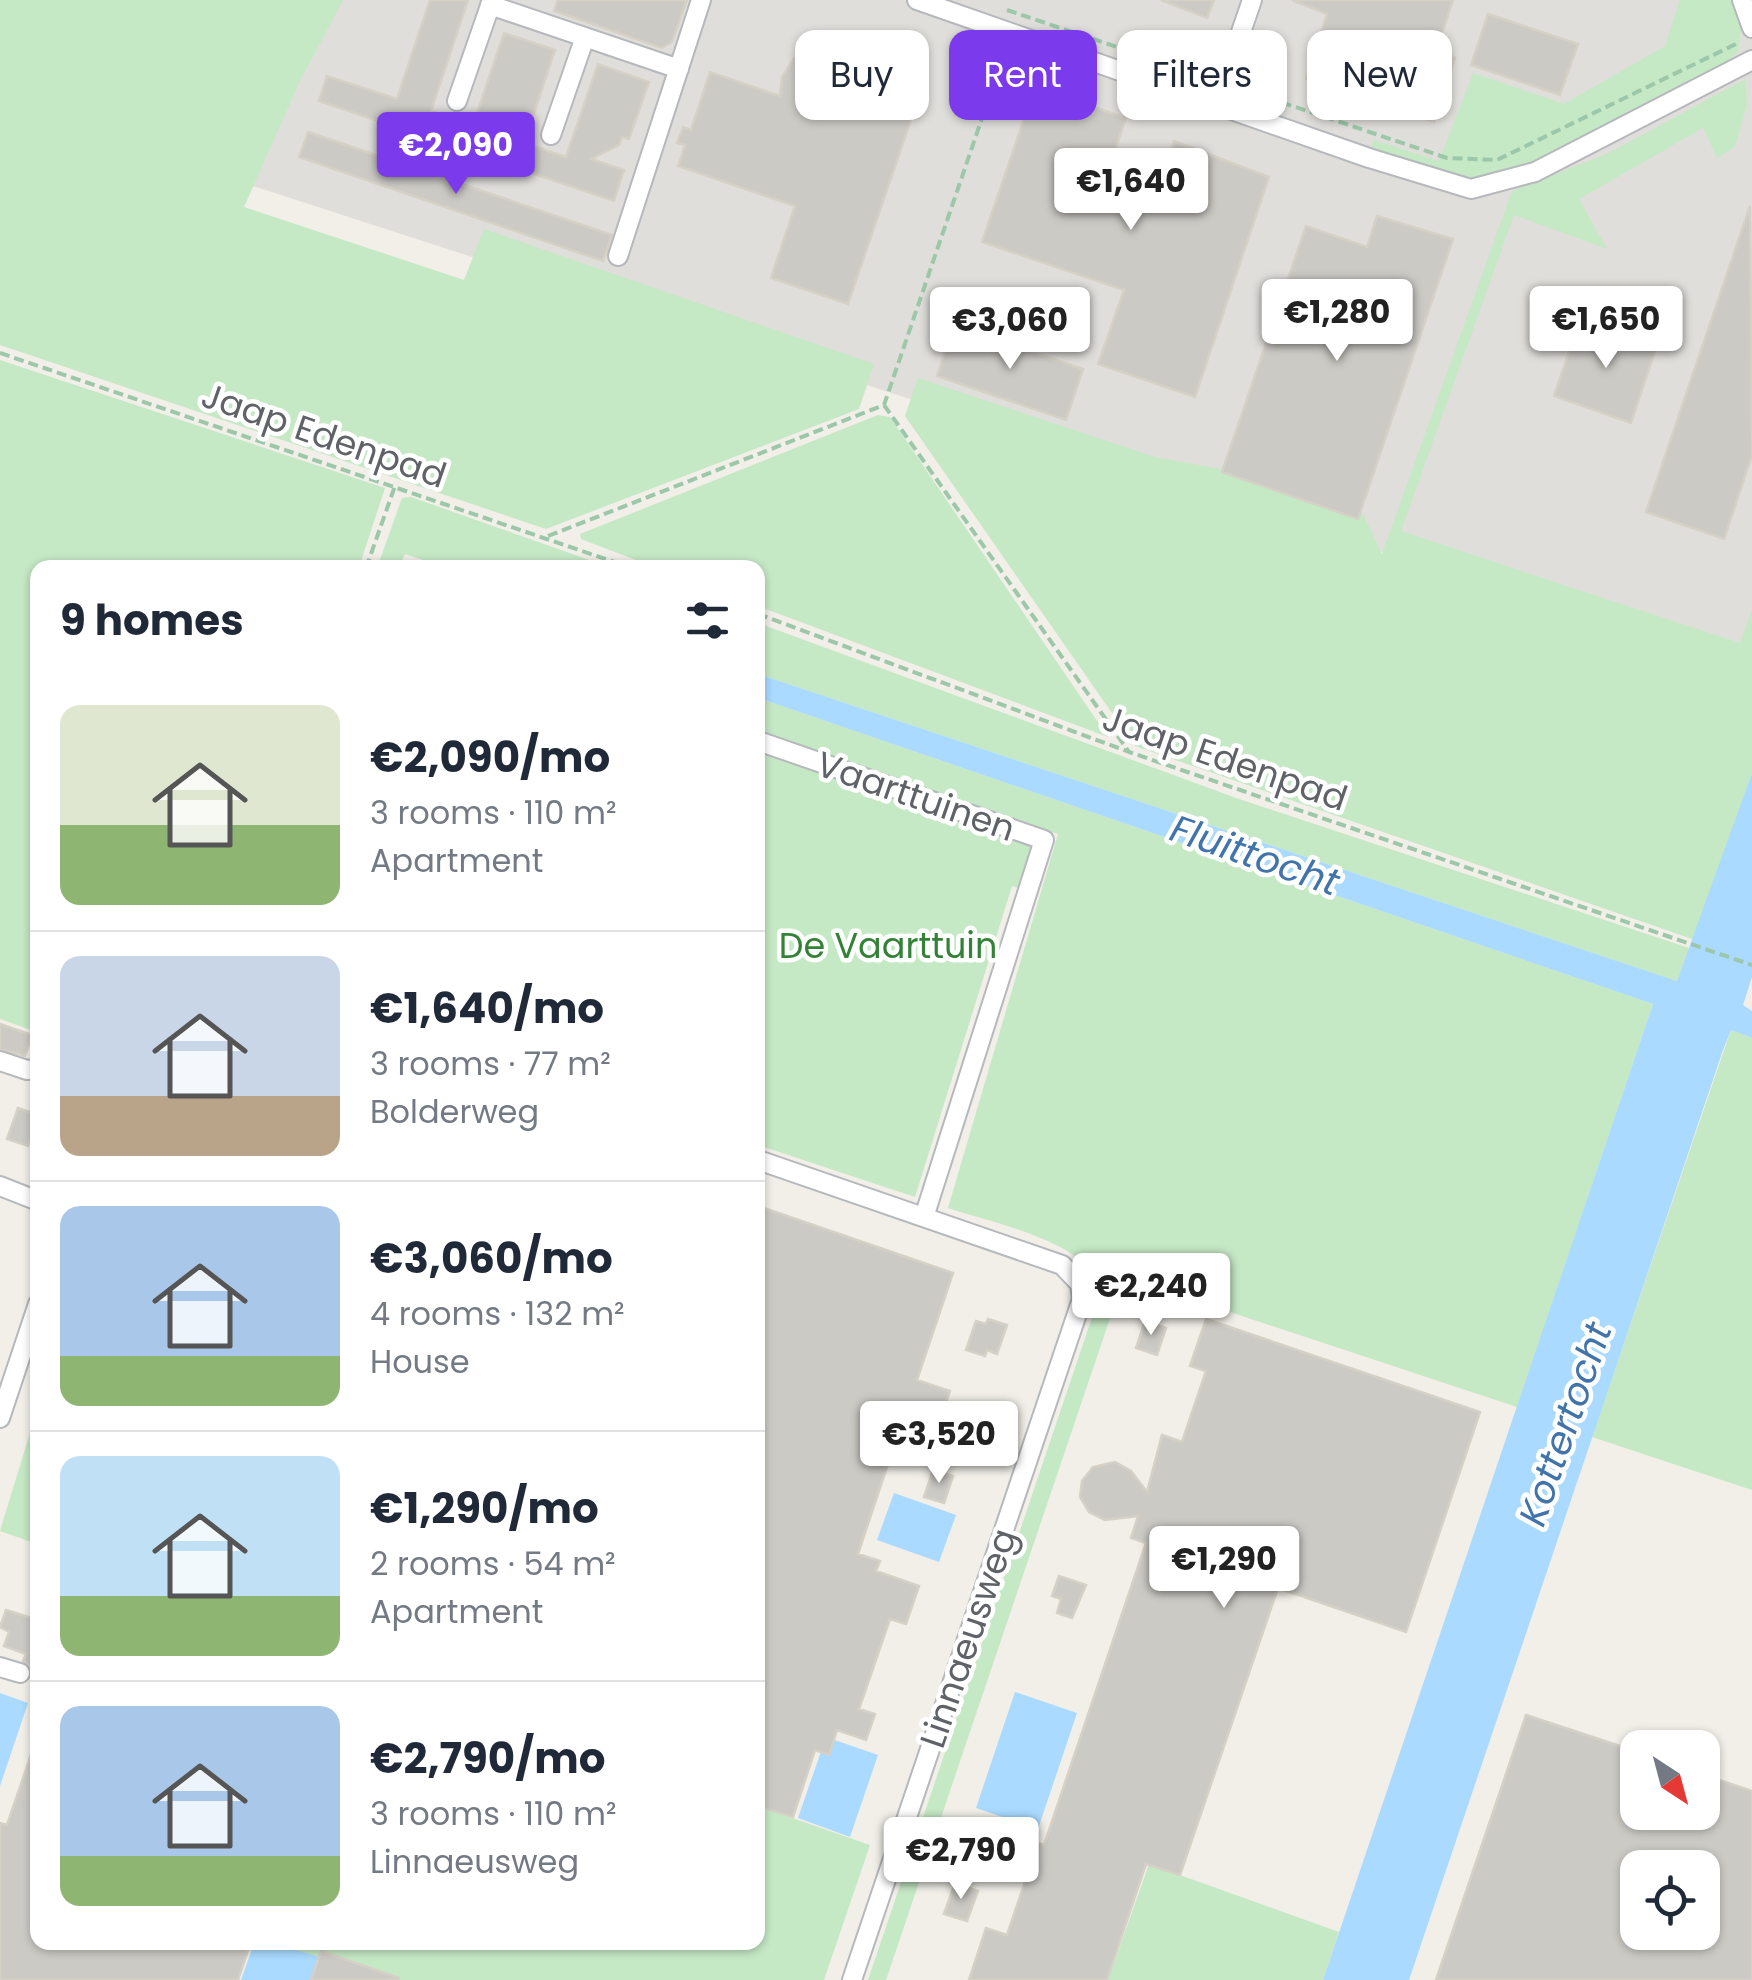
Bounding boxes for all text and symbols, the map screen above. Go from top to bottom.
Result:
chip: Buy [795,30,929,120]
chip: Rent [949,30,1097,120]
chip: Filters [1117,30,1287,120]
chip: New [1307,30,1452,120]
pin: €2,090 [375,112,537,197]
text: €2,090 [399,122,513,167]
pin: €1,640 [1050,148,1212,233]
text: €1,640 [1076,158,1186,203]
pin: €1,280 [1256,279,1418,364]
pin: €1,650 [1525,286,1687,371]
pin: €3,060 [929,287,1091,372]
text: €1,280 [1284,289,1390,334]
text: €1,650 [1552,296,1660,341]
text: €3,060 [952,297,1068,342]
street label: Jaap Edenpad [195,370,453,500]
text: 9 homes [60,591,244,650]
icon: filters [680,593,735,648]
street label: Jaap Edenpad [1096,693,1354,823]
text: €2,090/mo [370,728,610,787]
street label: Vaarttuinen [810,739,1022,853]
icon: home [140,745,260,865]
text: 3 rooms · 110 m² [370,790,616,835]
water label: Fluittocht [1163,801,1348,909]
text: Apartment [370,838,543,883]
park label: De Vaarttuin [779,921,997,970]
text: €1,640/mo [370,979,604,1038]
icon: home [140,996,260,1116]
text: 3 rooms · 77 m² [370,1041,611,1086]
text: Bolderweg [370,1089,539,1134]
text: €3,060/mo [370,1229,613,1288]
icon: home [140,1246,260,1366]
pin: €2,240 [1070,1253,1232,1338]
text: €2,240 [1094,1263,1208,1308]
text: 4 rooms · 132 m² [370,1291,625,1336]
water label: Kottertocht [1505,1314,1625,1533]
text: House [370,1339,470,1384]
pin: €3,520 [858,1401,1020,1486]
text: €3,520 [882,1411,996,1456]
text: €1,290/mo [370,1479,599,1538]
icon: home [140,1496,260,1616]
street label: Linnaeusweg [908,1522,1028,1754]
pin: €1,290 [1143,1526,1305,1611]
text: €1,290 [1171,1536,1277,1581]
text: 2 rooms · 54 m² [370,1541,616,1586]
text: Apartment [370,1589,543,1634]
text: €2,790/mo [370,1729,605,1788]
north arrow [1620,1730,1720,1830]
map controls [1620,1730,1720,1950]
icon: home [140,1746,260,1866]
text: 3 rooms · 110 m² [370,1791,616,1836]
pin: €2,790 [880,1817,1042,1902]
text: €2,790 [906,1827,1016,1872]
text: Linnaeusweg [370,1839,579,1884]
button: locate [1620,1850,1720,1950]

